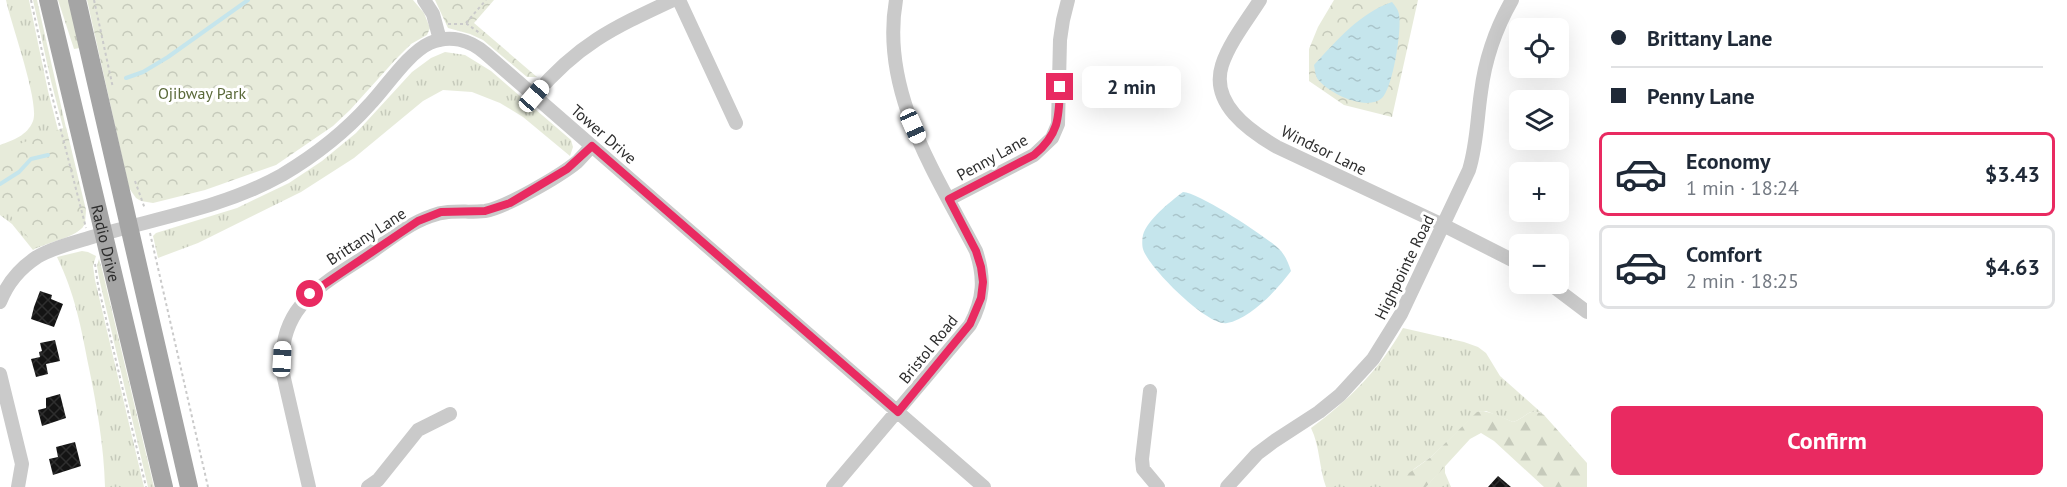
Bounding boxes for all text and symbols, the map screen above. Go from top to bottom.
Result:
map controls [1509,18,1569,294]
button: locate [1509,18,1569,78]
text: Brittany Lane [1647,24,1772,52]
callout: 2 min [1081,66,1180,108]
route end [1046,73,1073,100]
text: 2 min [1107,74,1156,100]
car [515,77,553,115]
text: Penny Lane [1647,82,1755,110]
park label: Ojibway Park [158,83,246,103]
button: layers [1509,90,1569,150]
street label: Tower Drive [567,100,641,168]
car [897,106,929,146]
street label: Windsor Lane [1278,121,1370,179]
street label: Penny Lane [953,129,1031,185]
icon: car [1614,147,1668,201]
text: Economy [1686,147,1770,175]
text: $3.43 [1985,160,2040,188]
button: + [1509,162,1569,222]
text: 1 min · 18:24 [1686,175,1799,201]
street label: Radio Drive [87,202,125,284]
street label: Brittany Lane [323,203,409,269]
street label: Highpointe Road [1370,211,1438,323]
button: − [1509,234,1569,294]
icon: car [1614,240,1668,294]
text: Comfort [1686,240,1762,268]
text: $4.63 [1985,253,2040,281]
text: 2 min · 18:25 [1686,268,1799,294]
route start [296,280,323,307]
street label: Bristol Road [894,311,962,387]
car [272,341,292,377]
button: Confirm [1611,406,2043,475]

